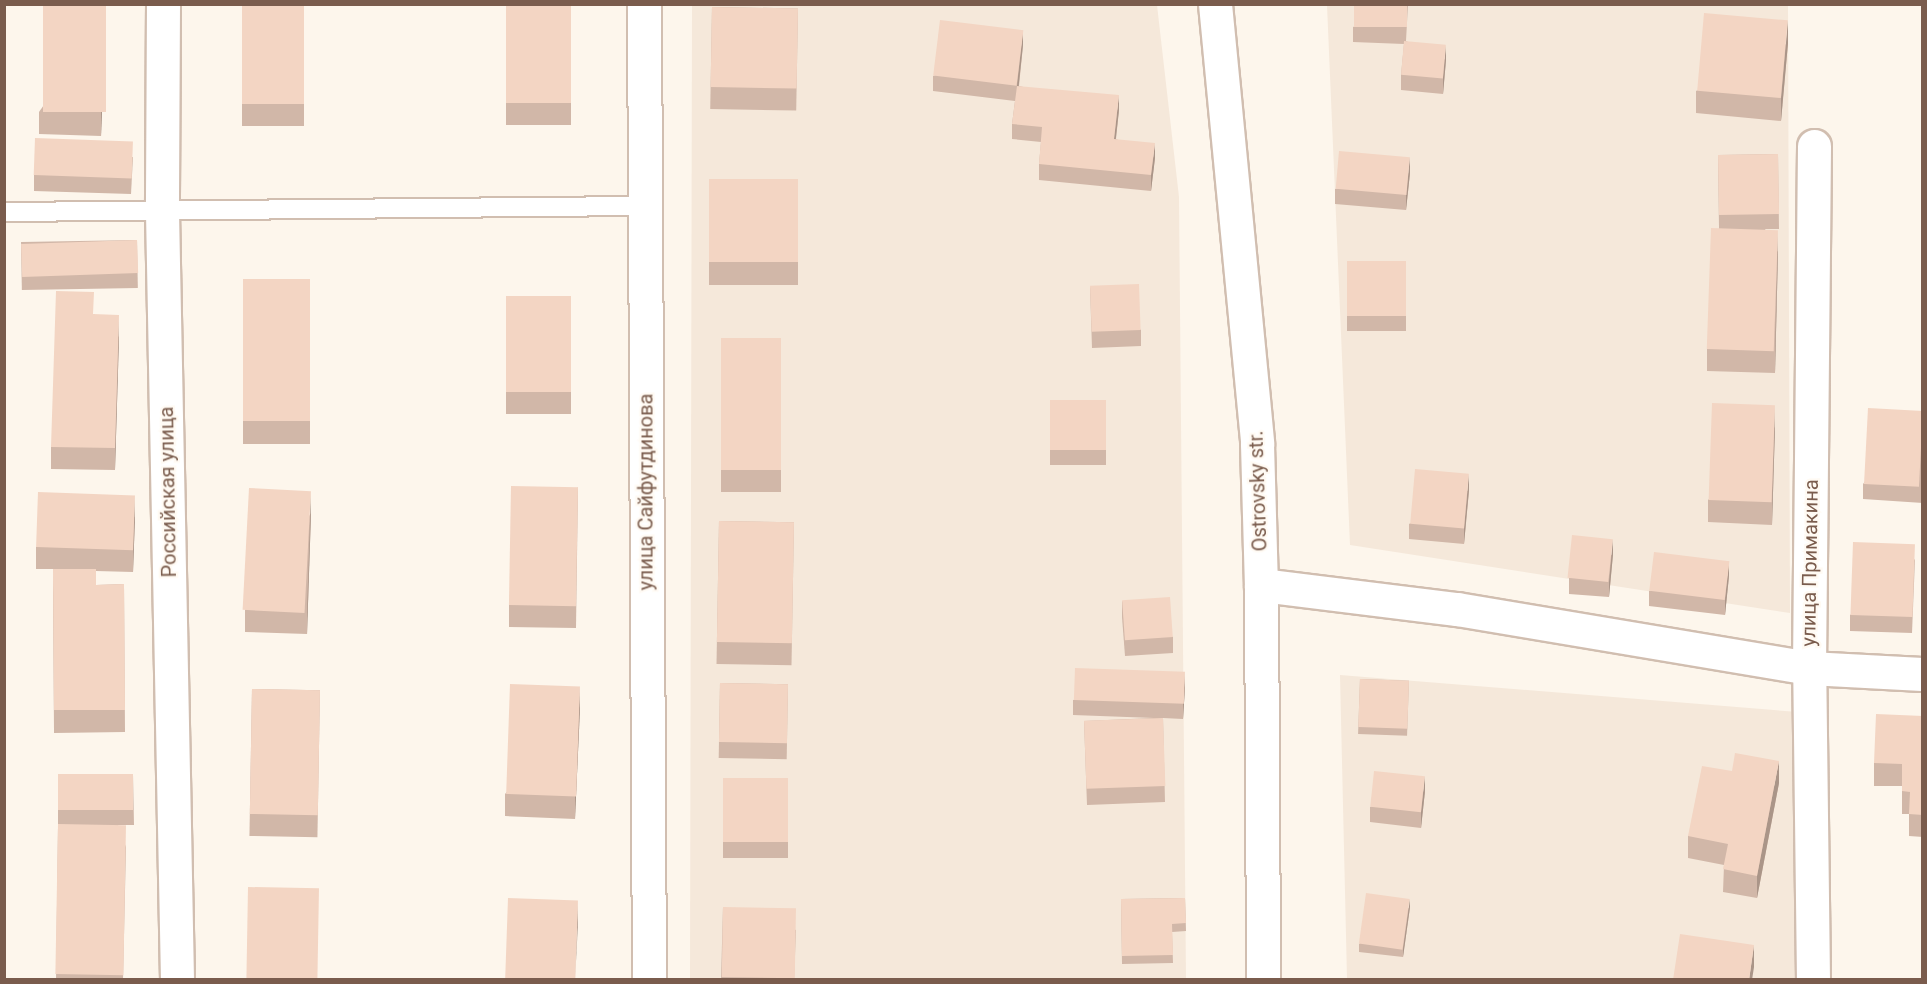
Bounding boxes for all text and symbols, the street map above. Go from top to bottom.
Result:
street label: улица Сайфутдинова [634,394,658,590]
street label: Российская улица [155,406,181,578]
street label: Ostrovsky str. [1244,430,1272,552]
street label: улица Примакина [1797,479,1823,647]

